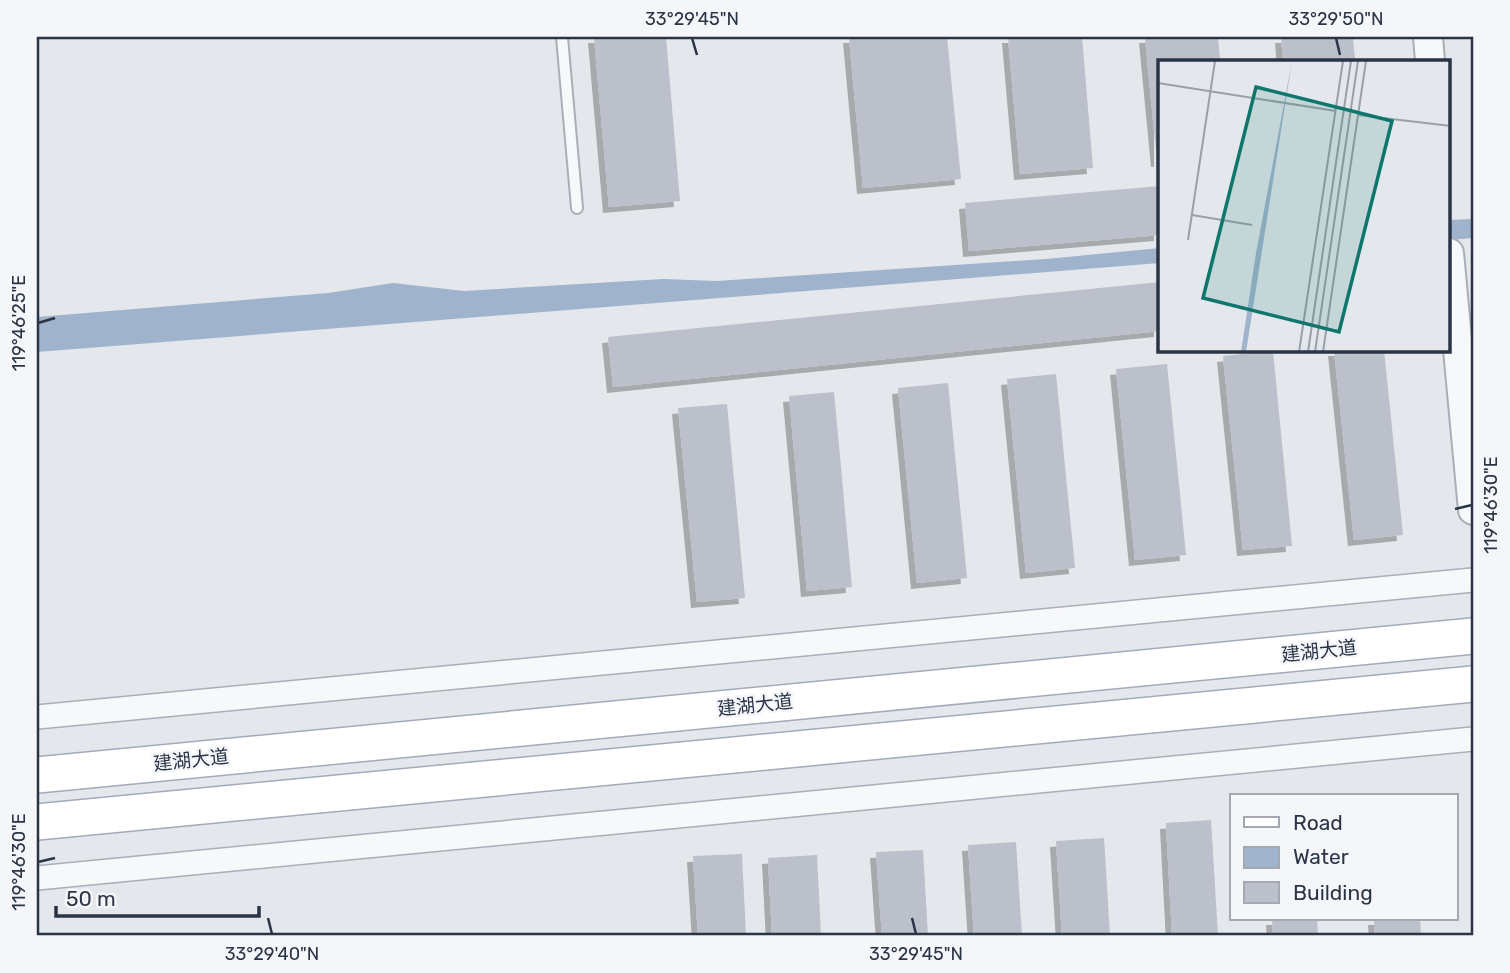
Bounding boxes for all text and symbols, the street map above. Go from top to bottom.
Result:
text: 33°29'45"N [645,8,739,30]
text: 33°29'50"N [1288,8,1384,30]
inset map [1158,60,1450,352]
text: 119°46'25"E [8,275,30,371]
text: 119°46'30"E [1480,456,1502,554]
street label: 建湖大道 [1280,636,1358,666]
street label: 建湖大道 [716,690,794,720]
street label: 建湖大道 [152,745,230,775]
legend [1230,794,1458,920]
text: Road [1293,810,1343,835]
text: 119°46'30"E [8,813,30,911]
text: Water [1293,844,1349,869]
scale bar [56,875,259,919]
text: Building [1293,880,1373,905]
text: 50 m [66,886,116,911]
text: 33°29'40"N [225,943,319,965]
text: 33°29'45"N [869,943,963,965]

